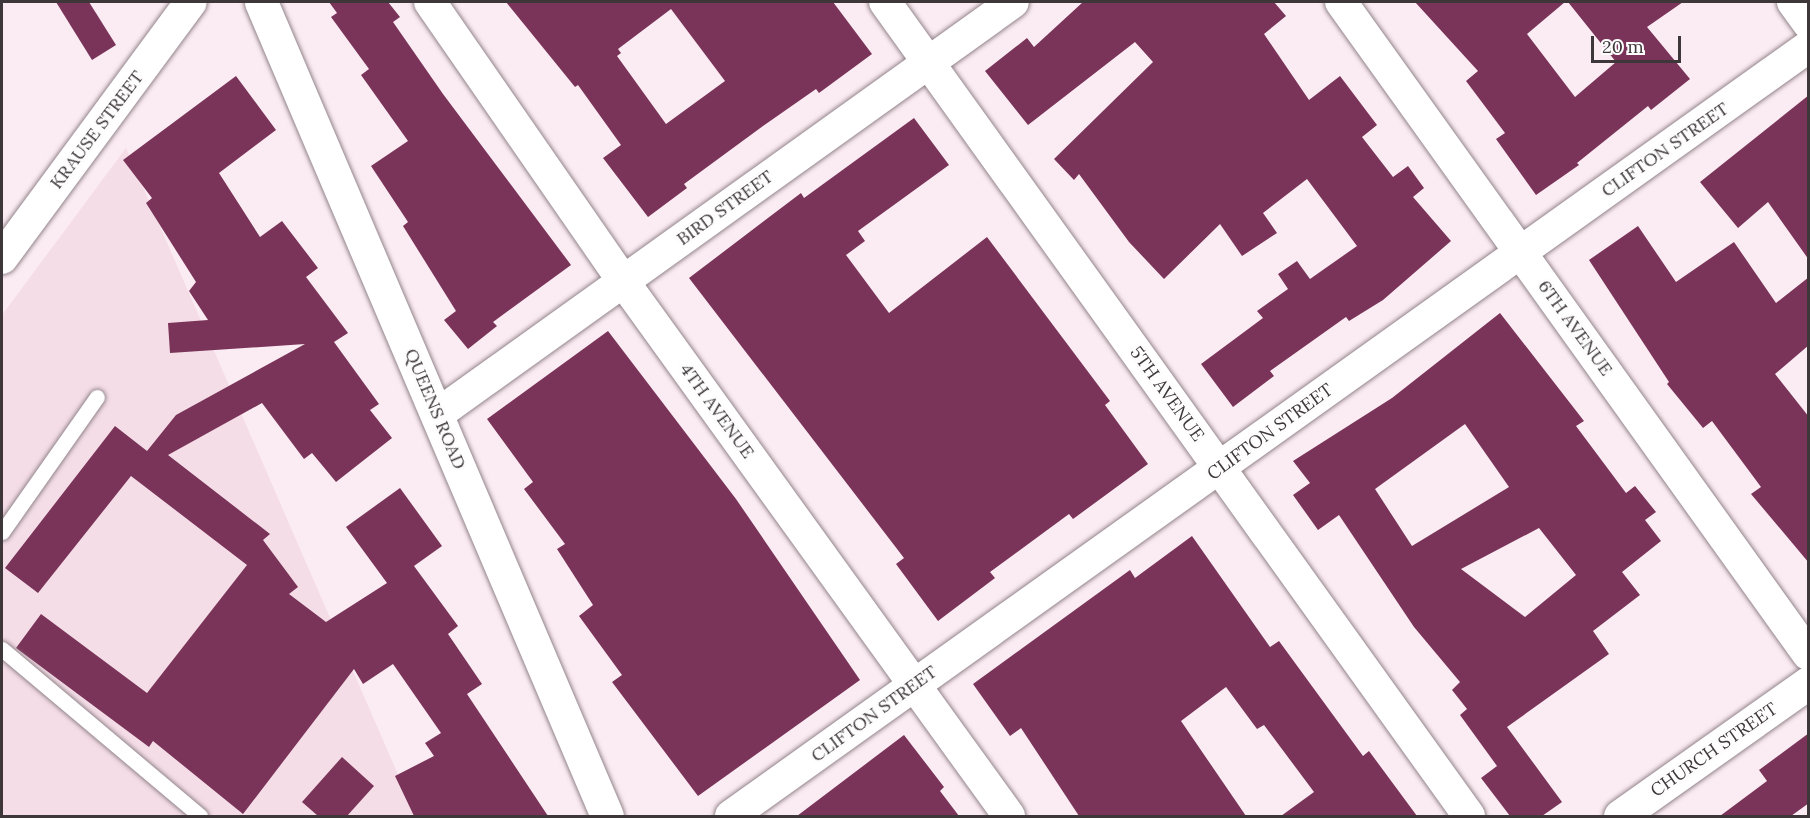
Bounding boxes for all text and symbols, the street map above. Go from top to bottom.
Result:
scale bar [1594,24,1684,62]
text: 20 m [1602,35,1644,58]
street label: KRAUSE STREET [46,67,148,193]
street label: CLIFTON STREET [1597,98,1733,202]
street label: BIRD STREET [673,166,777,250]
street label: 6TH AVENUE [1533,276,1617,380]
street label: 5TH AVENUE [1125,342,1209,446]
street label: QUEENS ROAD [400,345,470,473]
street label: 4TH AVENUE [675,359,759,463]
street label: CLIFTON STREET [1203,379,1337,485]
street label: CLIFTON STREET [807,661,941,767]
street label: CHURCH STREET [1646,698,1782,802]

